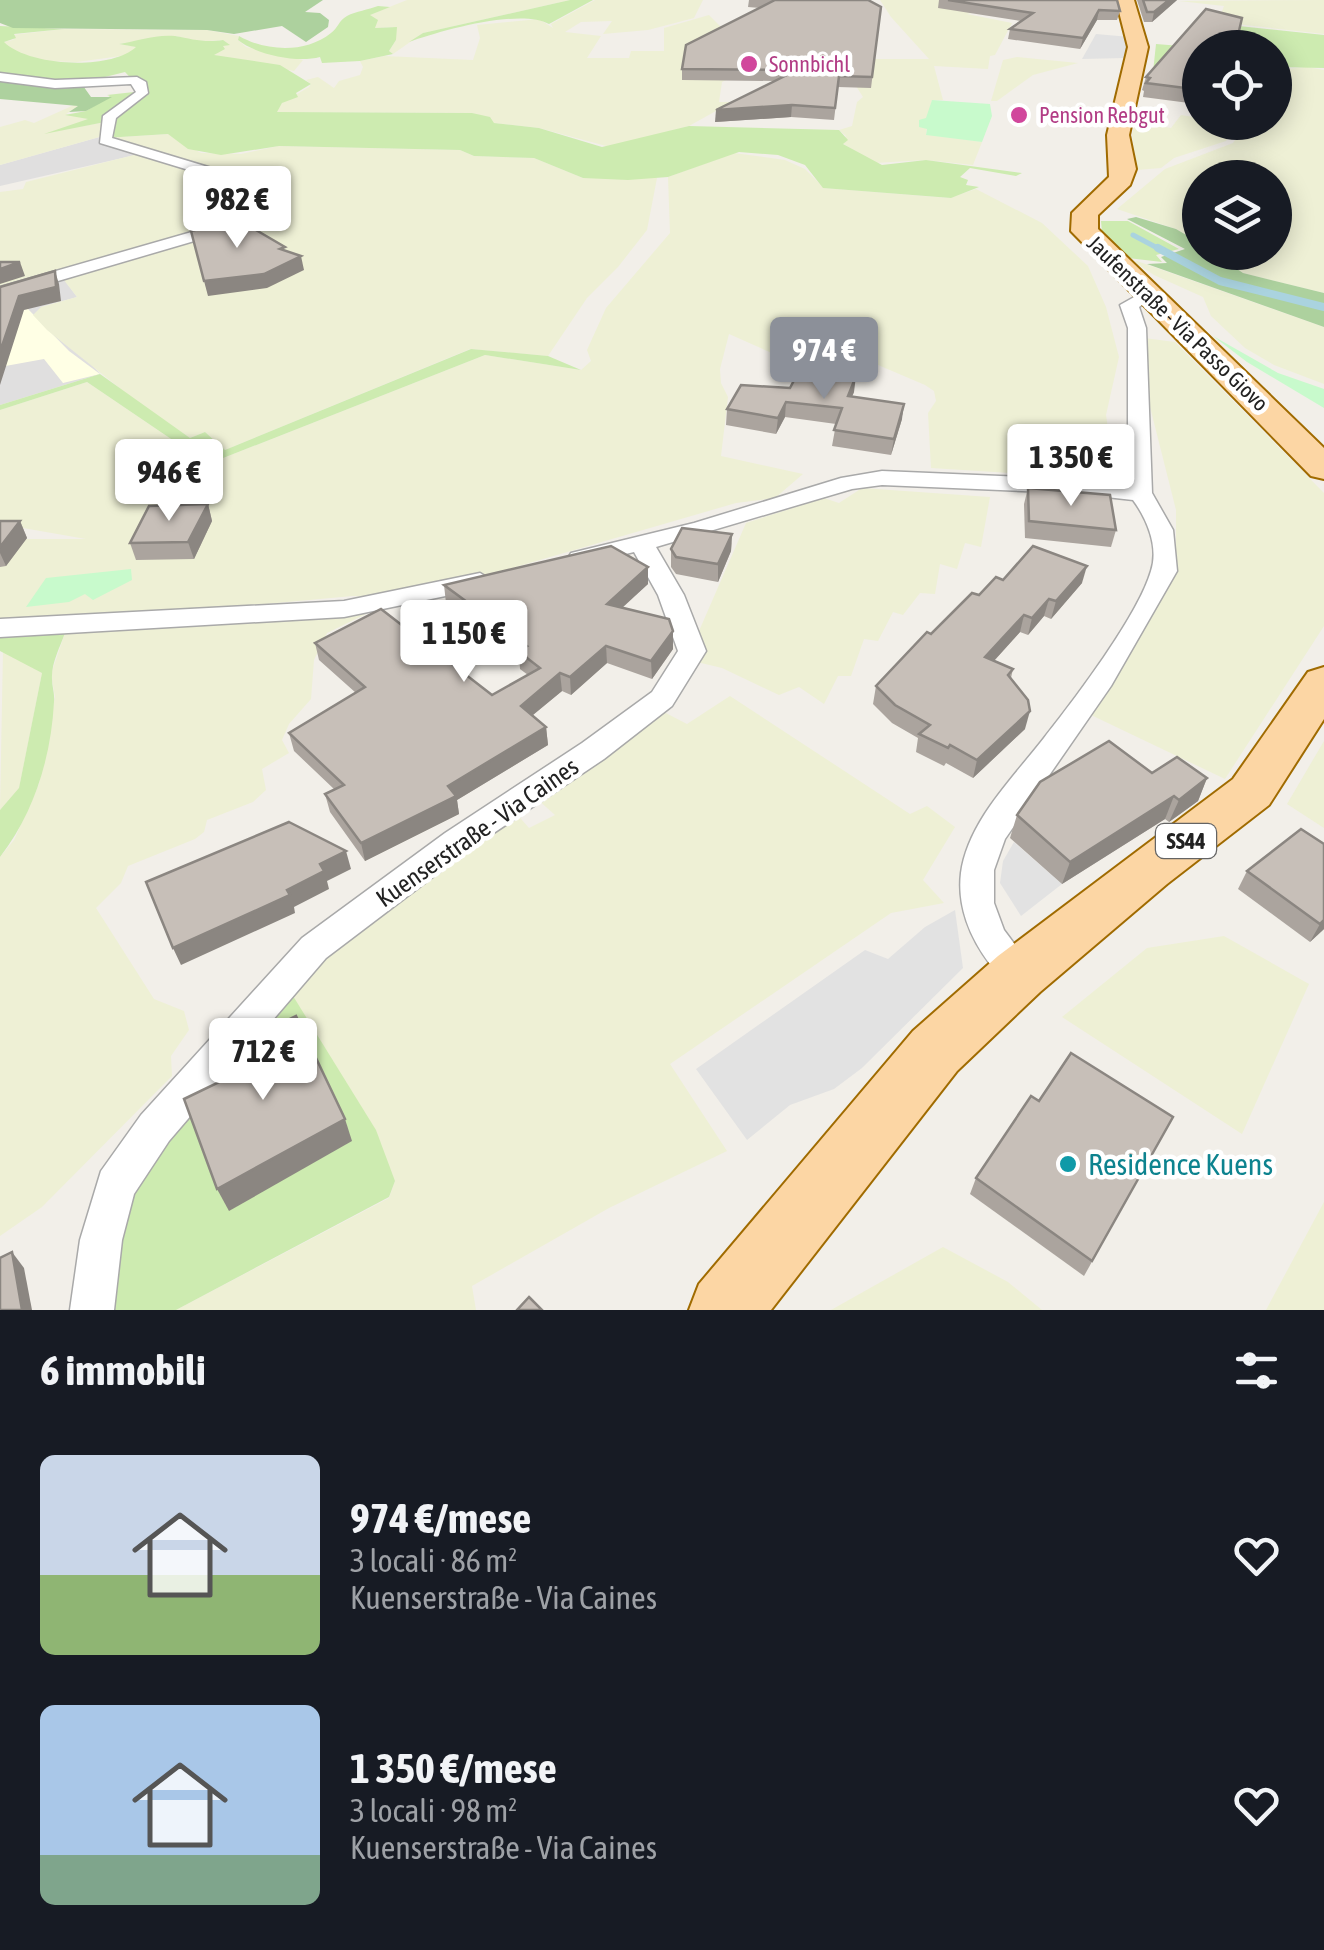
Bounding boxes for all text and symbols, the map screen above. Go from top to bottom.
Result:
map controls [1182,30,1292,270]
button: locate [1182,30,1292,140]
place label: Sonnbichl [769,51,850,77]
marker: Sonnbichl [738,53,760,75]
place label: Pension Rebgut [1039,102,1165,128]
marker: Pension Rebgut [1008,104,1030,126]
button: layers [1182,160,1292,270]
pin: 982 € [167,166,307,251]
text: 982 € [205,180,269,217]
street label: Jaufenstraße - Via Passo Giovo [1082,230,1274,416]
pin: 974 € [754,317,894,402]
text: 974 € [792,331,856,368]
pin: 1 350 € [979,424,1163,509]
text: 1 350 € [1029,438,1113,475]
pin: 946 € [99,439,239,524]
text: 946 € [137,453,201,490]
pin: 1 150 € [372,600,556,685]
text: 1 150 € [422,614,506,651]
street label: Kuenserstraße - Via Caines [371,752,583,912]
road number: SS44 [1156,824,1216,858]
pin: 712 € [193,1018,333,1103]
text: 712 € [231,1032,295,1069]
place label: Residence Kuens [1088,1147,1273,1181]
marker: Residence Kuens [1057,1153,1079,1175]
icon: filters [1229,1343,1284,1398]
text: 6 immobili [40,1346,206,1394]
text: 974 €/mese [350,1494,531,1542]
icon: home [120,1495,240,1615]
icon: heart [1229,1528,1284,1583]
text: 3 locali · 86 m² [350,1542,517,1579]
text: Kuenserstraße - Via Caines [350,1579,657,1616]
text: 1 350 €/mese [350,1744,557,1792]
icon: home [120,1745,240,1865]
icon: heart [1229,1778,1284,1833]
text: 3 locali · 98 m² [350,1792,517,1829]
text: Kuenserstraße - Via Caines [350,1829,657,1866]

